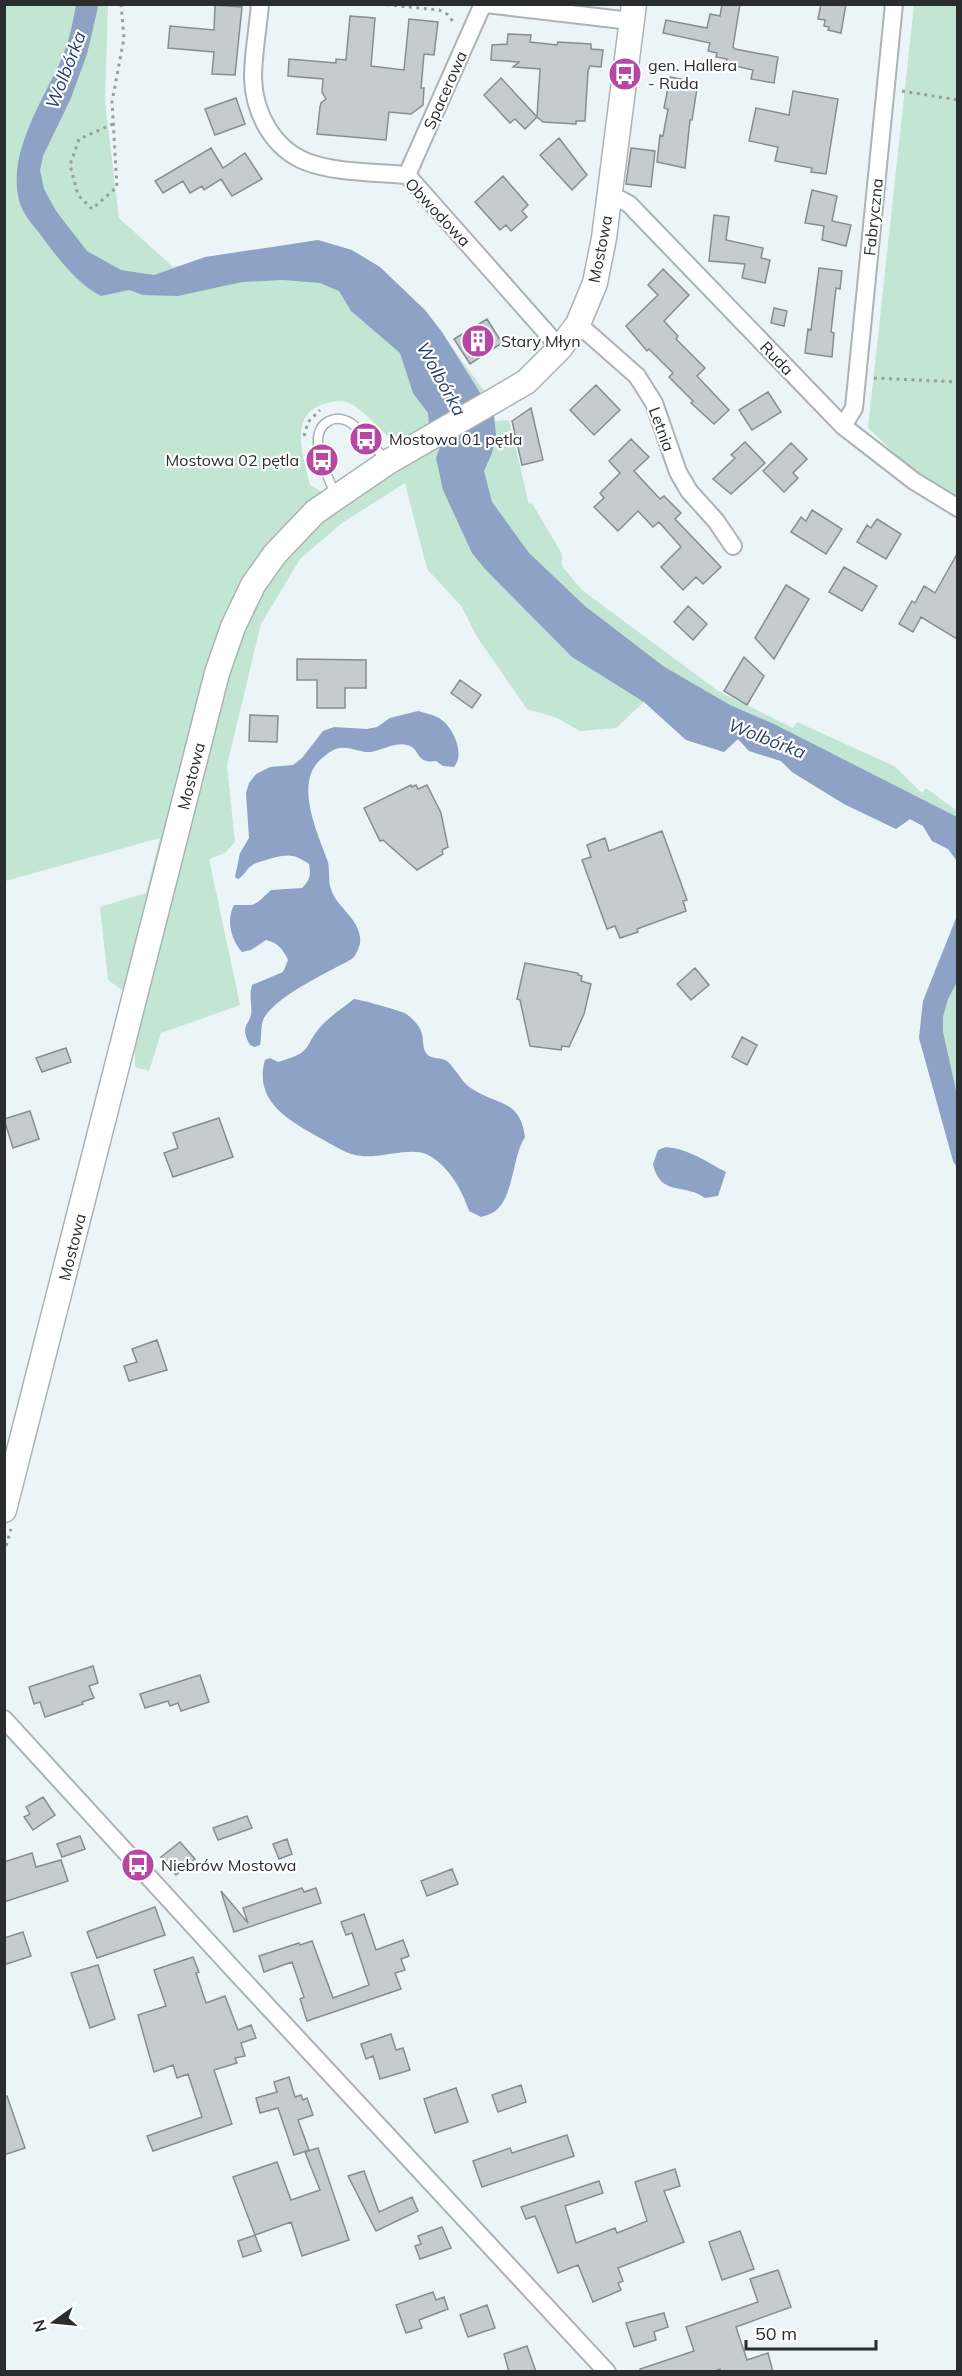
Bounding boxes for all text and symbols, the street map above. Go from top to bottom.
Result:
water label: Wolbórka [40,28,91,112]
street label: Spacerowa [419,48,471,132]
place label: gen. Hallera - Ruda [648,55,737,93]
bus stop icon: gen. Hallera - Ruda [607,56,643,92]
street label: Obwodowa [401,173,475,251]
street label: Fabryczna [859,177,887,257]
street label: Mostowa [584,213,616,285]
building icon: Stary Młyn [460,323,496,359]
place label: Stary Młyn [501,331,581,351]
street label: Ruda [756,337,798,379]
water label: Wolbórka [412,338,471,420]
street label: Letnia [645,404,679,454]
bus stop icon: Mostowa 01 pętla [348,421,384,457]
place label: Mostowa 01 pętla [389,429,522,449]
bus stop icon: Mostowa 02 pętla [304,442,340,478]
place label: Mostowa 02 pętla [166,450,299,470]
water label: Wolbórka [725,713,809,764]
street label: Mostowa [173,740,209,812]
street label: Mostowa [54,1211,90,1283]
bus stop icon: Niebrów Mostowa [120,1847,156,1883]
place label: Niebrów Mostowa [161,1855,296,1875]
north arrow [24,2292,84,2352]
scale bar [746,2313,876,2351]
text: N [28,2317,51,2334]
text: 50 m [755,2322,797,2345]

